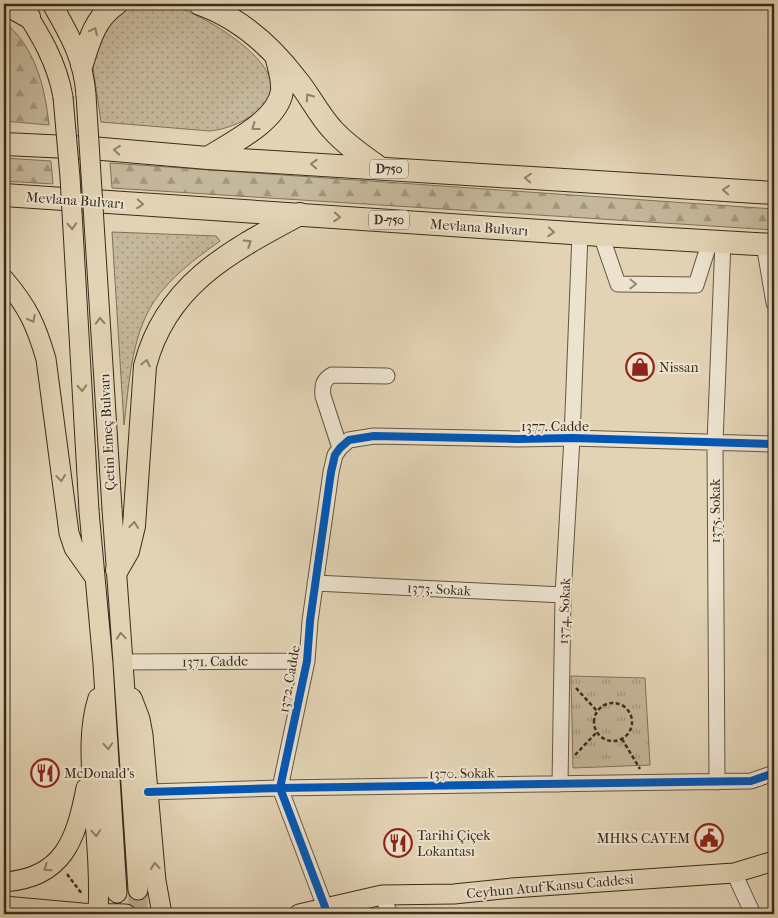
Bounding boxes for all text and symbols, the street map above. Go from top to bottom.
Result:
one-way arrow [88,27,98,36]
one-way arrow [306,93,315,103]
one-way arrow [251,121,261,130]
one-way arrow [113,145,121,156]
one-way arrow [310,159,318,170]
road number: D750 [370,160,408,178]
one-way arrow [524,172,532,183]
one-way arrow [721,185,729,196]
street label: Mevlana Bulvarı [25,189,125,212]
one-way arrow [136,198,144,209]
road number: D-750 [369,210,409,230]
one-way arrow [333,211,341,222]
street label: Mevlana Bulvarı [429,216,529,239]
one-way arrow [67,222,78,230]
one-way arrow [548,226,556,237]
one-way arrow [242,240,251,249]
one-way arrow [630,279,637,289]
one-way arrow [25,314,36,323]
one-way arrow [95,317,106,325]
shop icon: Nissan [625,352,655,382]
one-way arrow [140,359,151,368]
place label: Nissan [659,359,699,376]
street label: Çetin Emeç Bulvarı [96,373,119,491]
one-way arrow [76,384,87,392]
street label: 1377. Cadde [521,418,589,435]
one-way arrow [55,474,66,482]
street label: 1375. Sokak [707,478,724,543]
one-way arrow [128,521,139,529]
street label: 1374. Sokak [555,577,574,645]
street label: 1373. Sokak [407,579,472,600]
one-way arrow [116,632,127,640]
street label: 1372. Cadde [275,644,304,714]
street label: 1371. Cadde [182,652,248,671]
one-way arrow [102,743,113,751]
restaurant icon: McDonald's [30,758,60,788]
street label: 1370. Sokak [429,764,496,783]
place label: McDonald's [64,765,135,782]
public building icon: MHRS CAYEM [694,823,724,853]
place label: Tarihi Çiçek Lokantası [417,827,491,860]
restaurant icon: Tarihi Çiçek Lokantası [383,828,413,858]
one-way arrow [90,829,101,837]
place label: MHRS CAYEM [597,830,690,847]
one-way arrow [44,862,53,871]
one-way arrow [149,862,160,870]
street label: Ceyhun Atuf Kansu Caddesi [466,871,635,902]

